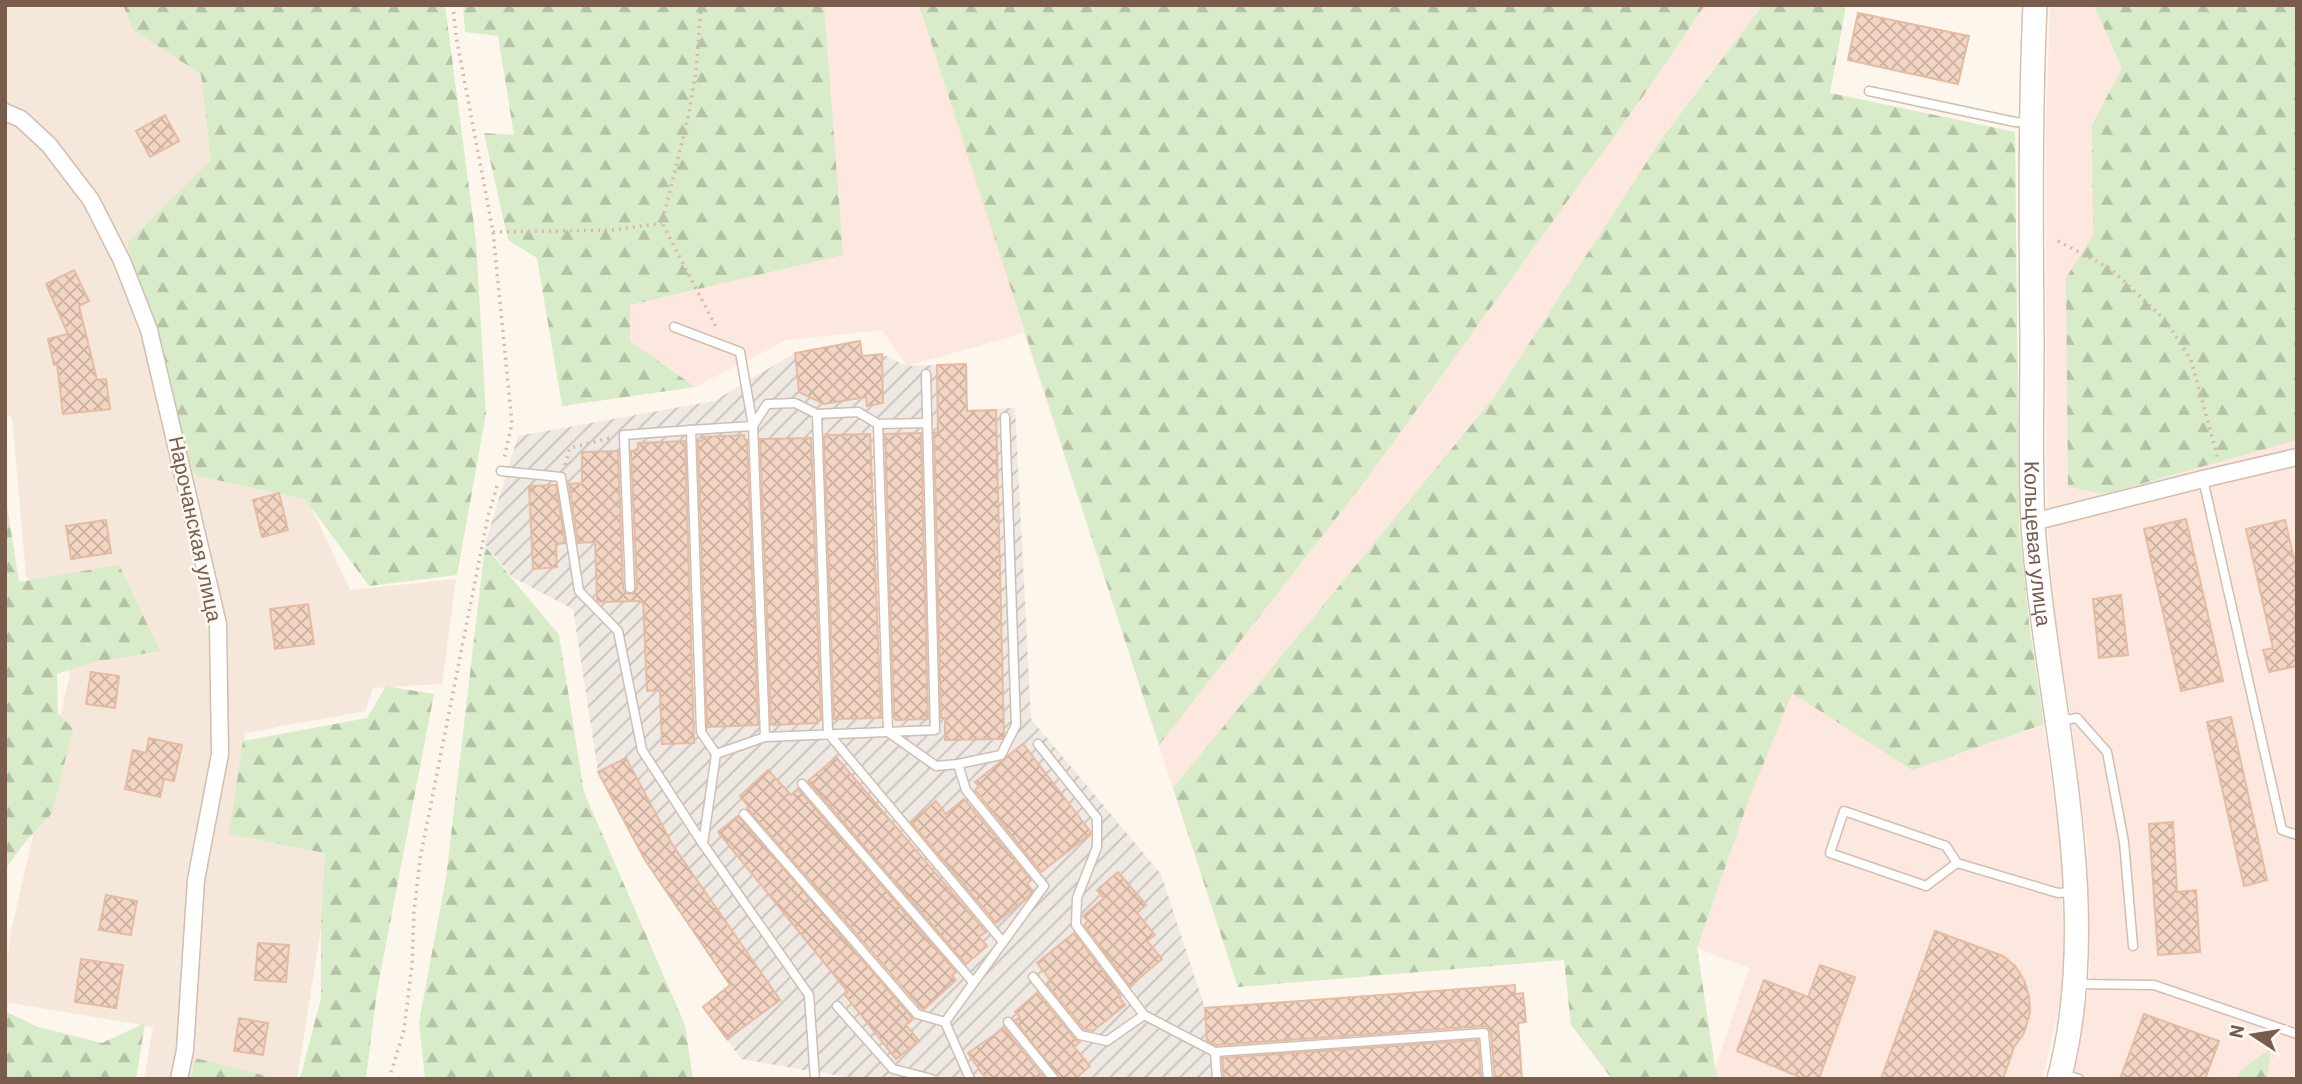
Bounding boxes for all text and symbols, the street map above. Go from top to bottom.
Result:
street label: Нарочанская улица [165,434,228,624]
street label: Кольцевая улица [2020,461,2058,628]
north arrow [2218,1000,2288,1070]
text: N [2223,1023,2248,1040]

